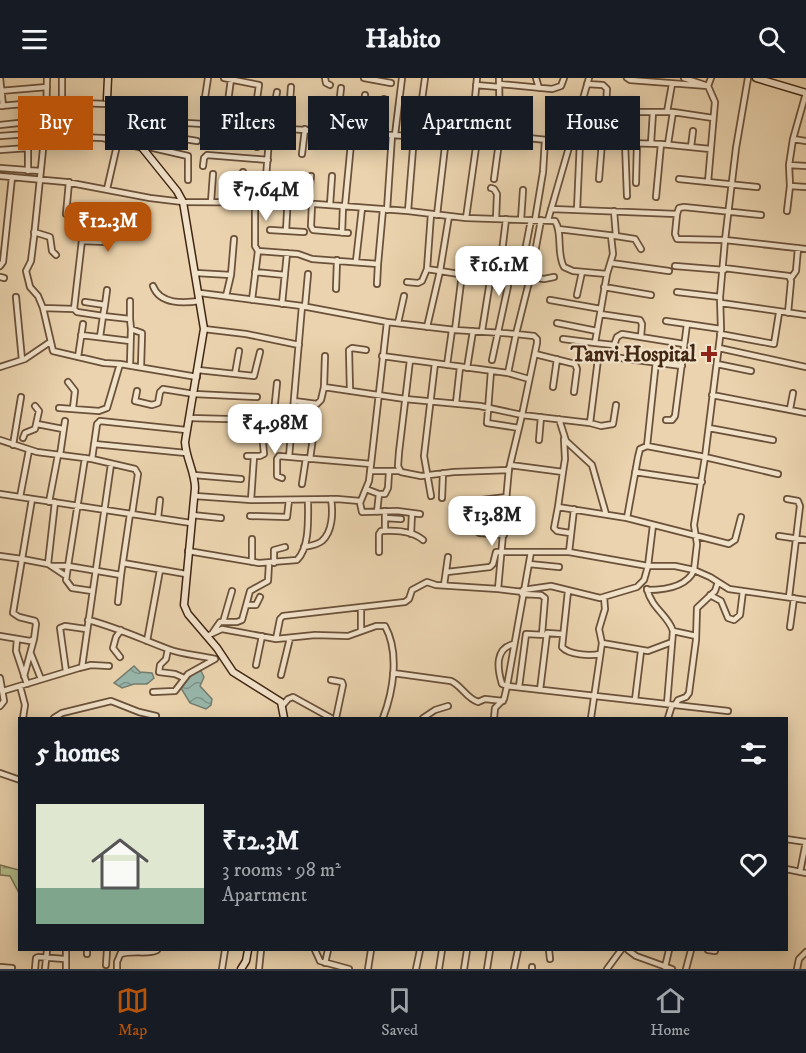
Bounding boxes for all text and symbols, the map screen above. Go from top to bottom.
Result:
text: Habito [365,22,441,56]
icon: menu [18,23,51,56]
icon: search [755,23,788,56]
chip: Buy [18,96,93,150]
chip: Rent [105,96,188,150]
chip: Filters [200,96,296,150]
chip: New [308,96,389,150]
chip: Apartment [401,96,533,150]
chip: House [545,96,640,150]
pin: ₹7.64M [217,171,315,222]
text: ₹7.64M [233,178,299,203]
pin: ₹12.3M [59,202,157,253]
text: ₹12.3M [78,209,138,234]
pin: ₹16.1M [450,246,548,297]
text: ₹16.1M [469,253,529,278]
place label: Tanvi Hospital [570,342,697,368]
marker: Tanvi Hospital [700,345,718,363]
pin: ₹4.98M [226,404,324,455]
text: ₹4.98M [242,411,308,436]
pin: ₹13.8M [443,496,541,547]
text: ₹13.8M [462,503,522,528]
text: 5 homes [36,737,120,770]
icon: filters [737,737,770,770]
text: ₹12.3M [222,825,299,858]
icon: home [84,828,156,900]
icon: heart [737,848,770,881]
text: 3 rooms · 98 m² [222,858,341,883]
text: Apartment [222,883,307,908]
tab: Map [116,984,149,1040]
tab: Saved [381,984,418,1040]
tab: Home [650,984,690,1040]

